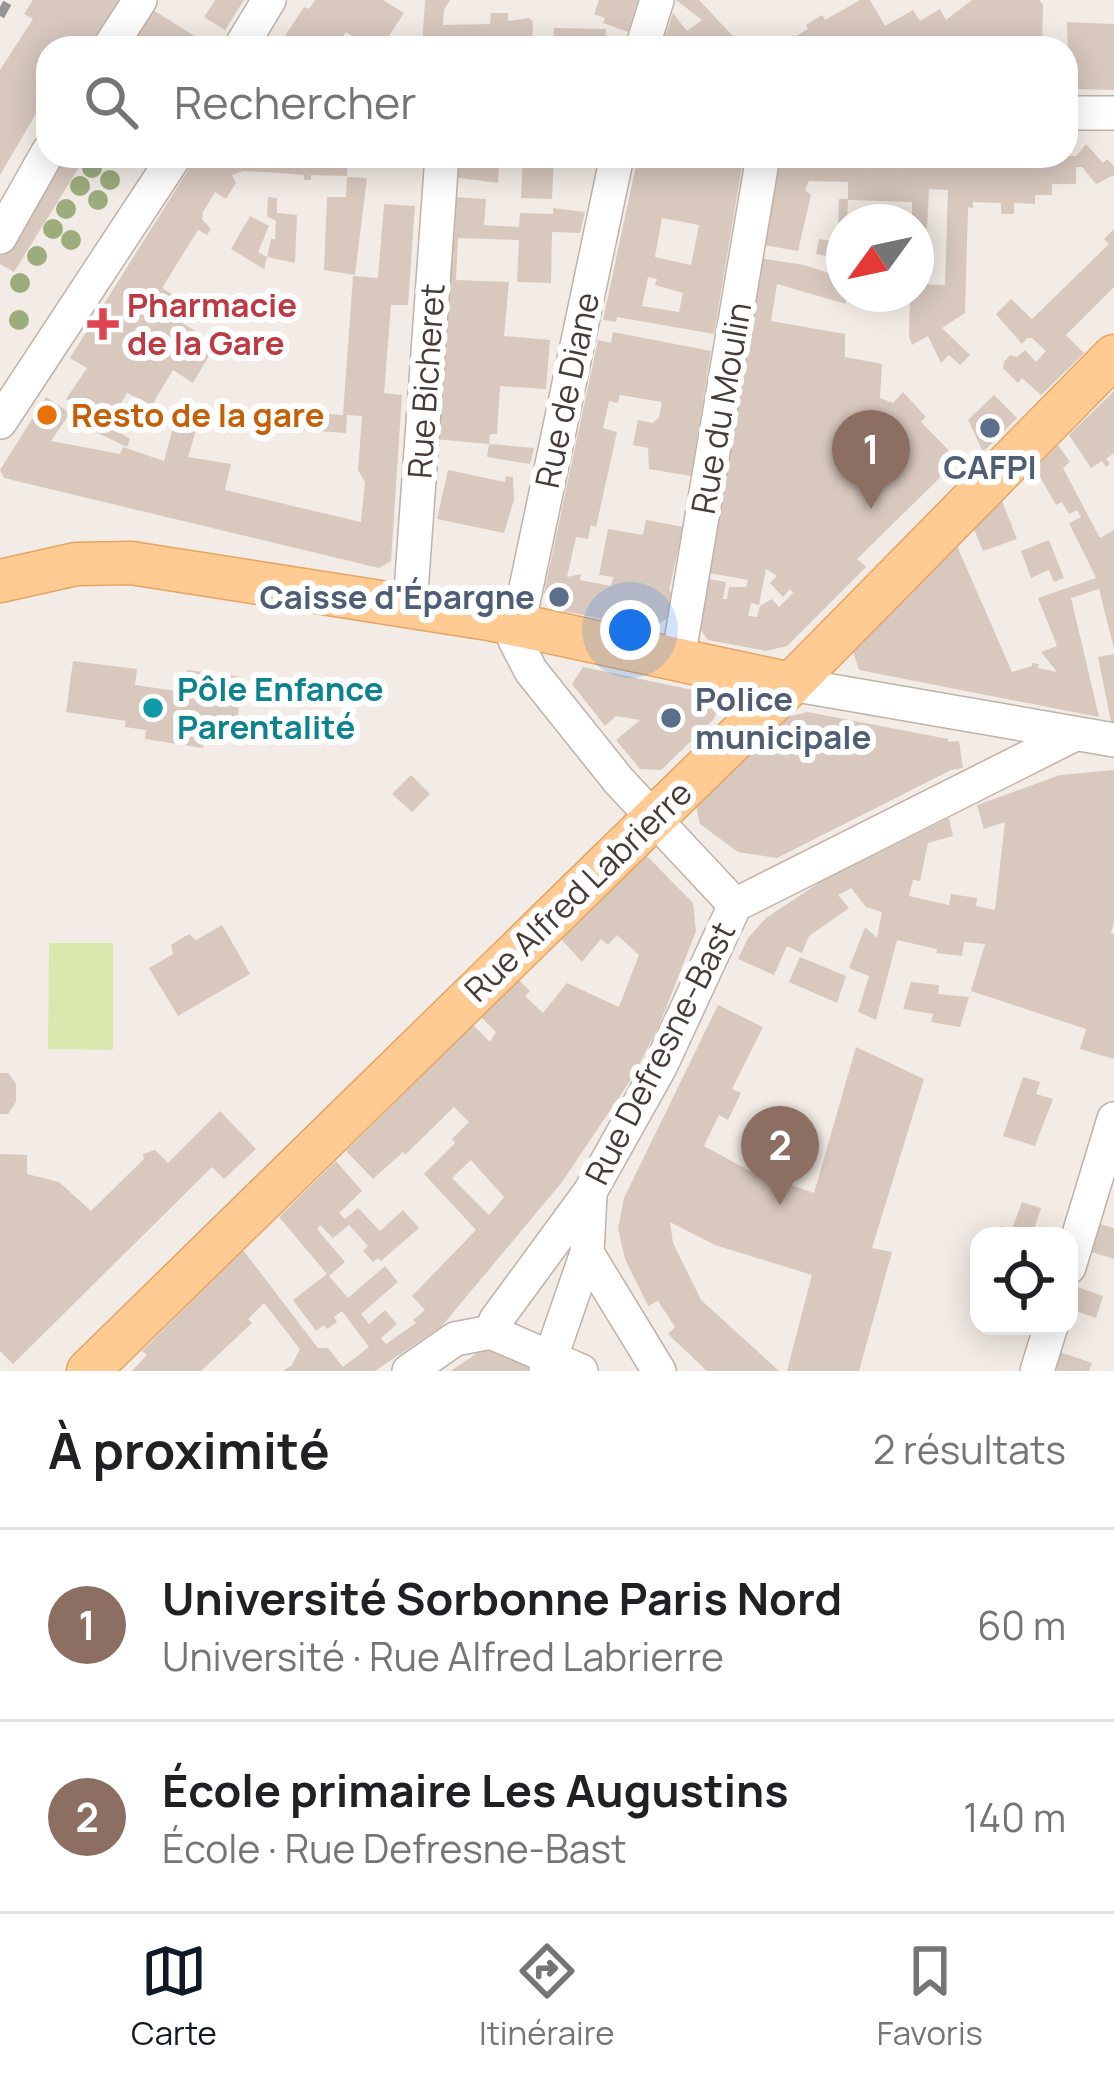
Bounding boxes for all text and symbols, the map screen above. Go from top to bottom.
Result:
search box [36,36,1078,168]
icon: search [78,69,144,135]
text: Rechercher [174,71,417,133]
north arrow [826,204,934,312]
place label: Pharmacie de la Gare [127,282,297,365]
street label: Rue Bicheret [396,282,455,480]
street label: Rue de Diane [524,288,609,492]
street label: Rue du Moulin [680,299,761,517]
marker: Pharmacie de la Gare [90,311,116,337]
place label: Resto de la gare [71,392,325,437]
marker: Resto de la gare [34,402,60,428]
pin: 1 [832,410,910,509]
marker: CAFPI [977,415,1003,441]
place label: CAFPI [943,444,1037,489]
place label: Caisse d'Épargne [259,574,535,619]
marker: Caisse d'Épargne [546,584,572,610]
your location [600,600,660,660]
place label: Pôle Enfance Parentalité [177,666,384,749]
place label: Police municipale [695,676,871,759]
marker: Pôle Enfance Parentalité [140,695,166,721]
marker: Police municipale [658,705,684,731]
street label: Rue Alfred Labrierre [454,770,701,1011]
street label: Rue Defresne-Bast [574,914,745,1192]
pin: 2 [741,1106,819,1205]
map controls [970,1227,1078,1335]
button: locate [970,1227,1078,1335]
text: À proximité [48,1415,330,1484]
text: 2 résultats [873,1422,1066,1476]
text: Université Sorbonne Paris Nord [162,1567,842,1629]
text: 1 [78,1598,96,1652]
text: 60 m [977,1598,1066,1652]
text: Université · Rue Alfred Labrierre [162,1629,724,1683]
text: École primaire Les Augustins [162,1759,789,1821]
text: 2 [75,1790,99,1844]
text: 140 m [963,1790,1066,1844]
text: École · Rue Defresne-Bast [162,1821,627,1875]
tab: Carte [131,1938,217,2055]
tab: Itinéraire [479,1938,615,2055]
tab: Favoris [877,1938,983,2055]

